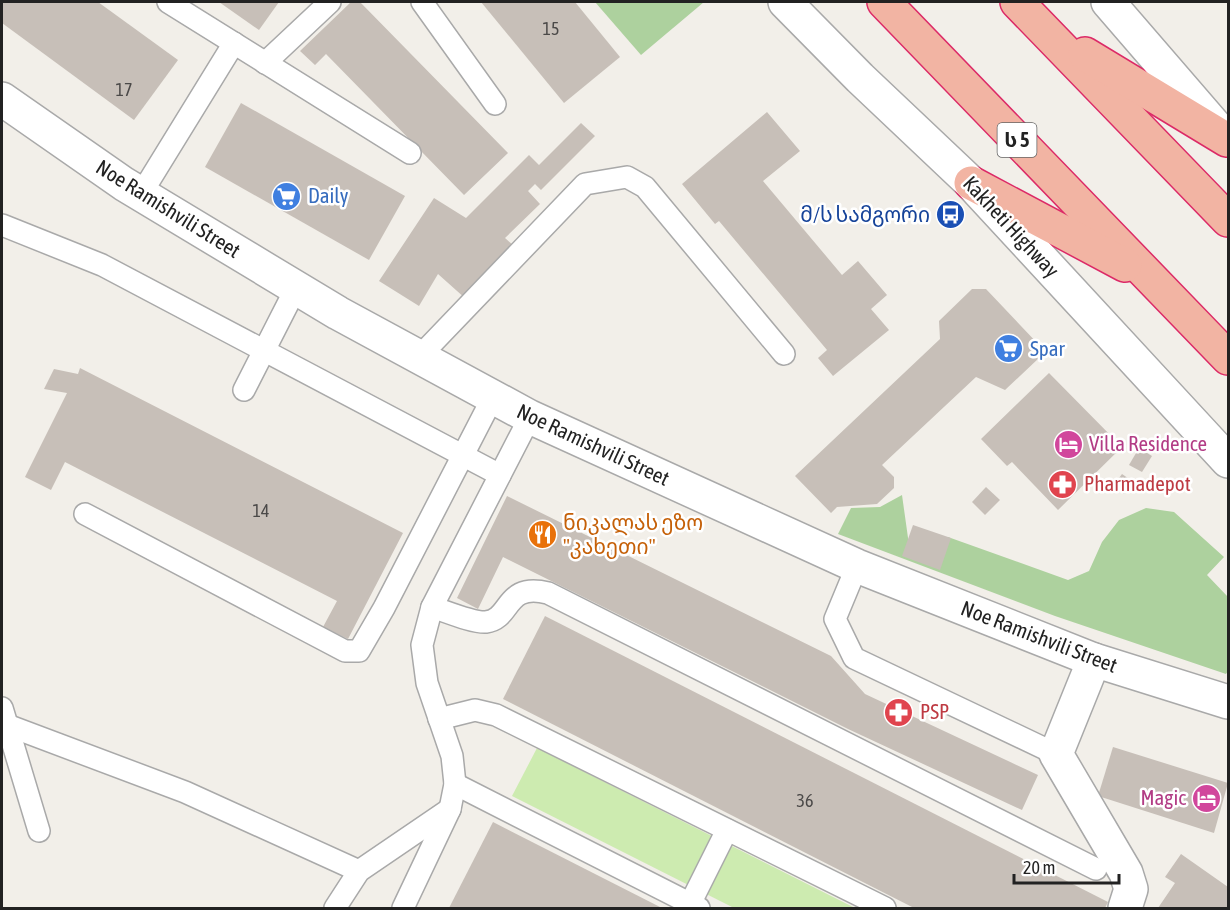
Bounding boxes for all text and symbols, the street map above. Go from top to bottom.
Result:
house number: 15 [543,18,559,39]
house number: 17 [116,79,132,100]
road number: ს 5 [998,123,1036,157]
street label: Noe Ramishvili Street [92,154,245,262]
street label: Kakheti Highway [959,171,1065,282]
supermarket icon: Daily [271,180,303,212]
place label: Daily [308,183,349,207]
bus stop icon: მ/ს სამგორი [935,199,967,231]
place label: მ/ს სამგორი [800,202,930,227]
supermarket icon: Spar [993,333,1025,365]
place label: Spar [1030,336,1066,360]
street label: Noe Ramishvili Street [513,398,673,490]
hotel icon: Villa Residence [1052,428,1084,460]
place label: Villa Residence [1089,431,1207,455]
pharmacy icon: Pharmadepot [1047,468,1079,500]
place label: Pharmadepot [1084,471,1191,495]
house number: 14 [253,500,269,521]
place label: ნიკალას ეზო "კახეთი" [563,510,703,559]
restaurant icon: ნიკალას ეზო "კახეთი" [526,519,558,551]
street label: Noe Ramishvili Street [958,595,1121,677]
pharmacy icon: PSP [883,696,915,728]
place label: PSP [920,699,949,723]
hotel icon: Magic [1191,782,1223,814]
place label: Magic [1141,785,1186,809]
house number: 36 [797,790,813,811]
scale bar [1014,847,1119,885]
text: 20 m [1023,857,1055,878]

